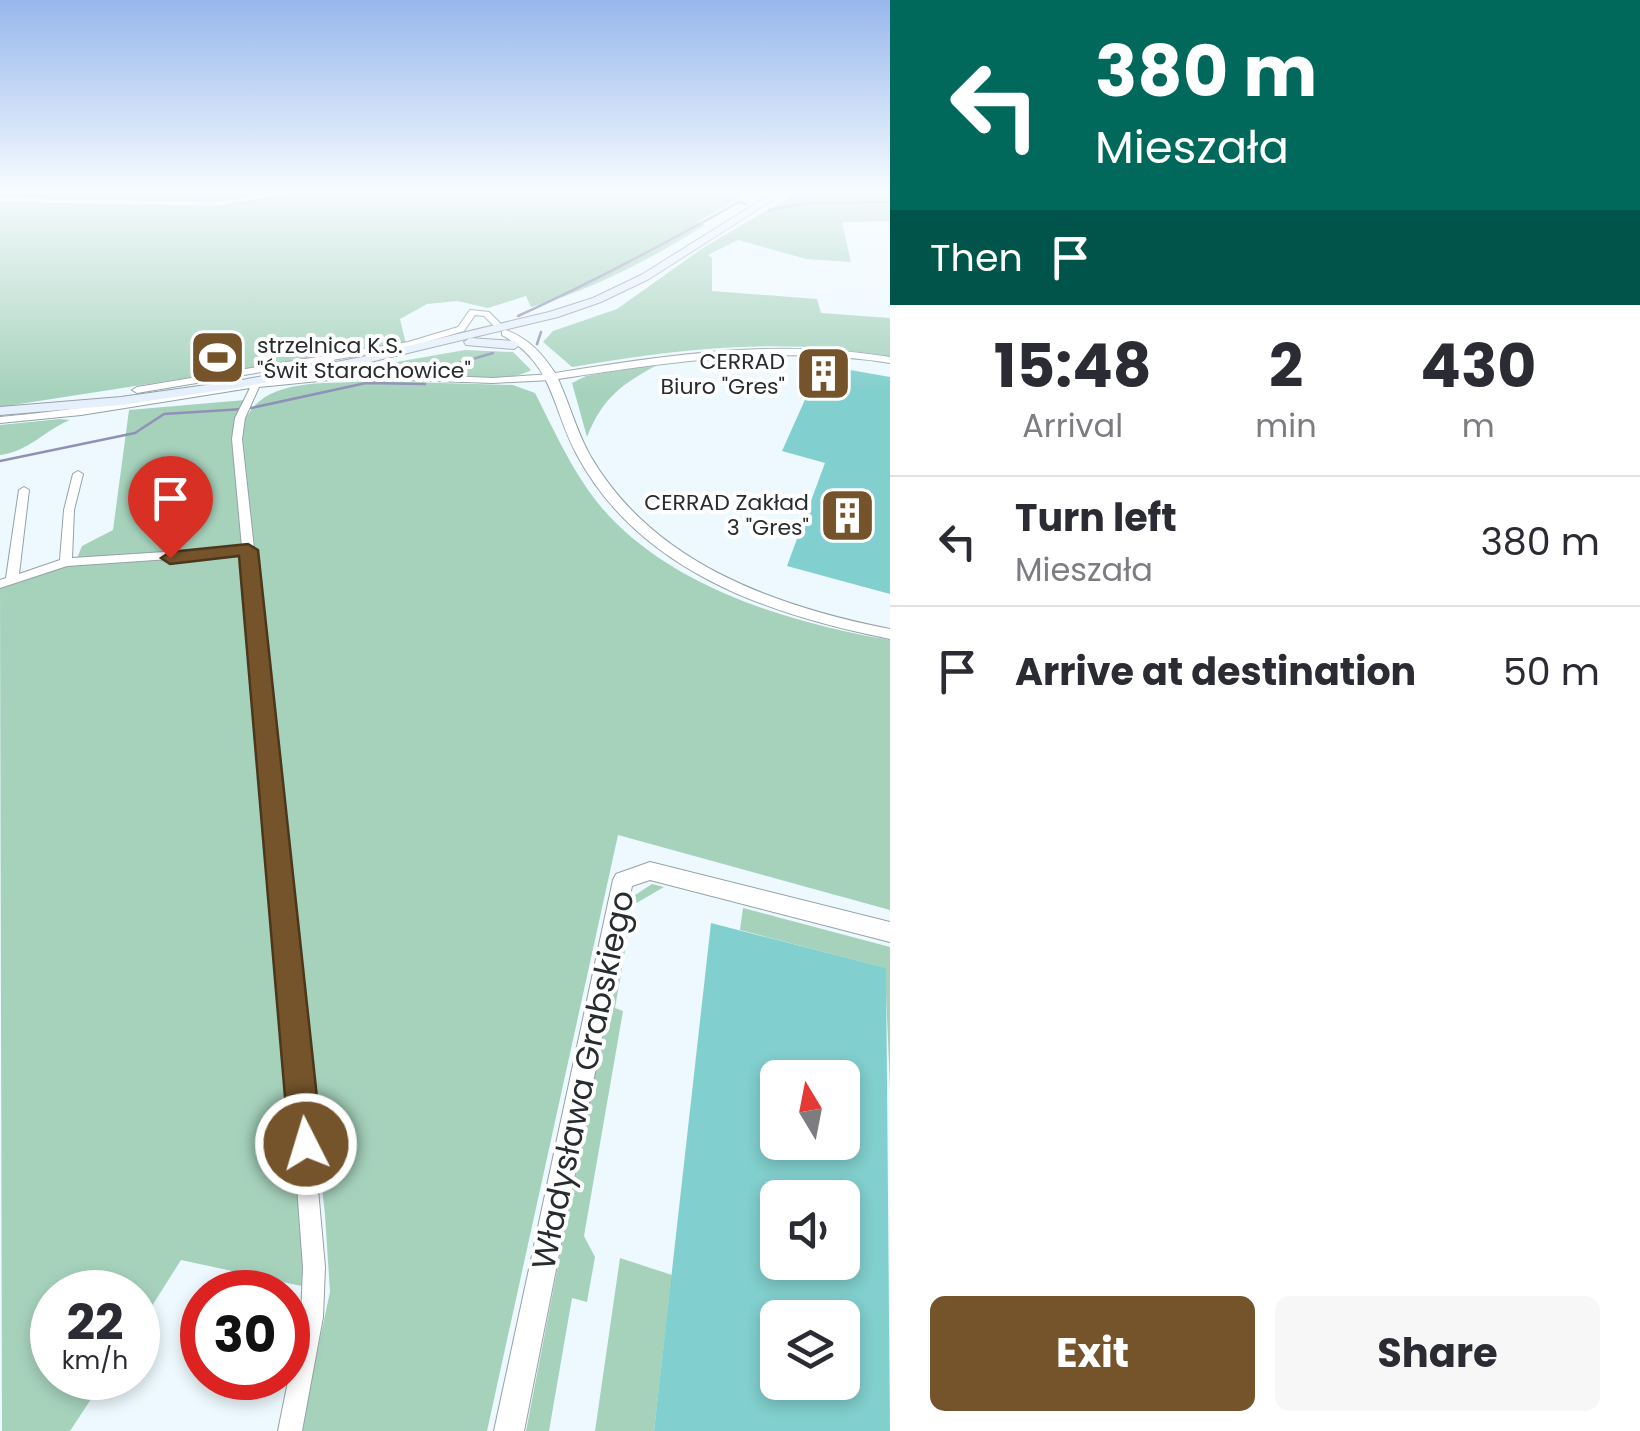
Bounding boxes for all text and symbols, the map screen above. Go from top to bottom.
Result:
text: 380 m [1095,22,1317,121]
icon: left [930,40,1060,170]
text: Mieszała [1095,116,1289,179]
icon: arrive [1043,230,1098,285]
text: Then [930,231,1023,284]
text: 15:48 [994,324,1152,408]
text: 2 [1269,324,1303,408]
text: 430 [1420,324,1536,408]
sports icon: strzelnica K.S. "Świt Starachowice" [188,328,248,388]
place label: strzelnica K.S. "Świt Starachowice" [257,330,471,386]
building icon: CERRAD Biuro "Gres" [794,344,854,404]
place label: CERRAD Biuro "Gres" [661,346,785,402]
text: Arrival [1022,403,1123,448]
text: min [1255,403,1317,448]
text: m [1462,403,1495,448]
pin [128,456,213,559]
icon: arrive [143,471,198,526]
building icon: CERRAD Zakład 3 "Gres" [818,485,878,545]
place label: CERRAD Zakład 3 "Gres" [644,487,809,543]
text: Turn left [1015,491,1177,544]
icon: left [930,514,985,569]
text: 380 m [1480,515,1600,568]
text: Mieszała [1015,547,1153,592]
icon: arrive [930,644,985,699]
text: Arrive at destination [1015,645,1416,698]
text: 50 m [1503,645,1600,698]
street label: Władysława Grabskiego [520,886,645,1274]
north arrow [760,1060,860,1160]
map controls [760,1060,860,1400]
position arrow [254,1092,358,1196]
button: sound [760,1180,860,1280]
speed limit sign: 30 [180,1270,310,1400]
text: 22 [66,1287,124,1358]
button: Exit [930,1296,1255,1411]
button: Share [1275,1296,1600,1411]
button: layers [760,1300,860,1400]
text: km/h [62,1343,128,1378]

